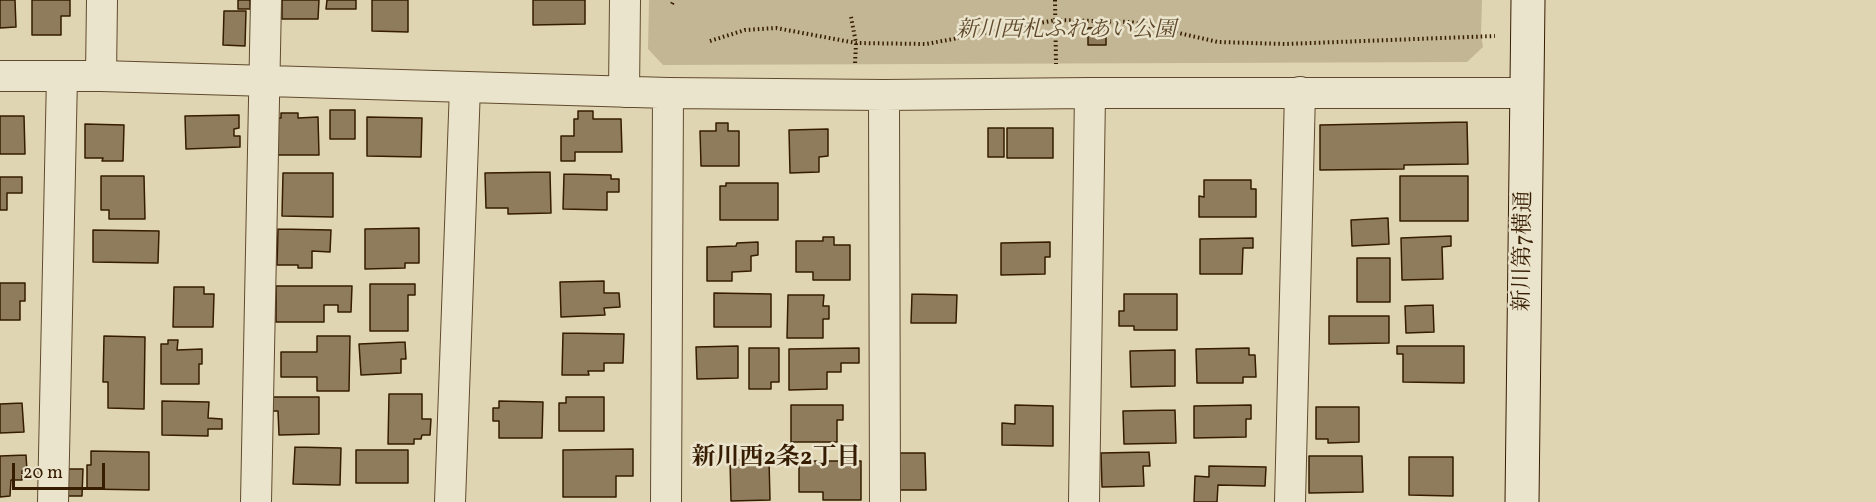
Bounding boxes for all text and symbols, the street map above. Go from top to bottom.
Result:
park label: 新川西札ふれあい公園 [956,19,1176,45]
street label: 新川第7横通 [1511,190,1539,312]
district label: 新川西2条2丁目 [692,446,860,474]
scale bar [15,451,108,489]
text: 20 m [23,461,63,486]

